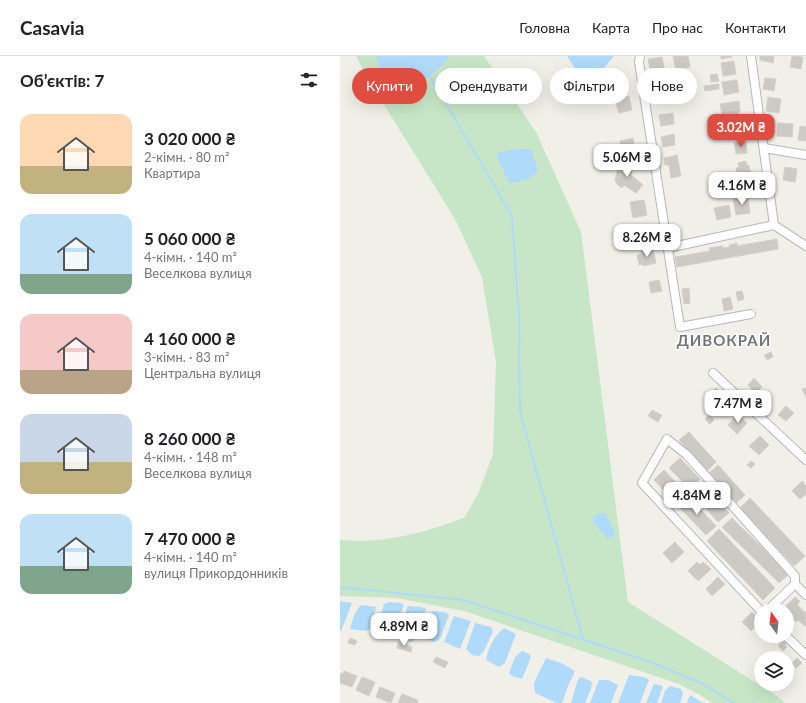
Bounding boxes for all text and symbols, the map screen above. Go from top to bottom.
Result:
text: Casavia [20,16,84,39]
text: Головна [519,19,570,36]
text: Карта [592,19,630,36]
text: Про нас [652,19,703,36]
text: Контакти [725,19,786,36]
chip: Купити [352,68,427,104]
chip: Орендувати [435,68,542,104]
chip: Фільтри [550,68,629,104]
chip: Нове [637,68,697,104]
icon: filters [298,69,320,91]
text: Об’єктів: 7 [20,70,104,91]
pin: 3.02M ₴ [704,114,778,148]
text: 3.02M ₴ [716,119,766,135]
text: 3 020 000 ₴ [144,128,236,149]
icon: home [52,130,100,178]
pin: 5.06M ₴ [590,144,664,178]
text: 2-кімн. · 80 m² [144,149,229,165]
text: 5.06M ₴ [602,149,652,165]
text: Квартира [144,165,200,181]
pin: 4.16M ₴ [705,172,779,206]
text: 4.16M ₴ [717,177,767,193]
pin: 8.26M ₴ [610,224,684,258]
text: 5 060 000 ₴ [144,228,236,249]
text: 8.26M ₴ [622,229,672,245]
icon: home [52,230,100,278]
text: 4-кімн. · 140 m² [144,249,237,265]
text: Веселкова вулиця [144,265,252,281]
text: 4 160 000 ₴ [144,328,236,349]
icon: home [52,330,100,378]
district label: ДИВОКРАЙ [677,331,771,349]
text: 3-кімн. · 83 m² [144,349,229,365]
text: Центральна вулиця [144,365,261,381]
pin: 7.47M ₴ [701,390,775,424]
text: 7.47M ₴ [713,395,763,411]
text: 8 260 000 ₴ [144,428,236,449]
icon: home [52,430,100,478]
text: 4-кімн. · 148 m² [144,449,237,465]
text: Веселкова вулиця [144,465,252,481]
pin: 4.84M ₴ [660,482,734,516]
text: 4.84M ₴ [672,487,722,503]
text: 7 470 000 ₴ [144,528,236,549]
icon: home [52,530,100,578]
text: 4-кімн. · 140 m² [144,549,237,565]
text: вулиця Прикордонників [144,565,288,581]
north arrow [754,603,794,643]
map controls [754,603,794,691]
pin: 4.89M ₴ [367,613,441,647]
text: 4.89M ₴ [379,618,429,634]
button: layers [754,651,794,691]

